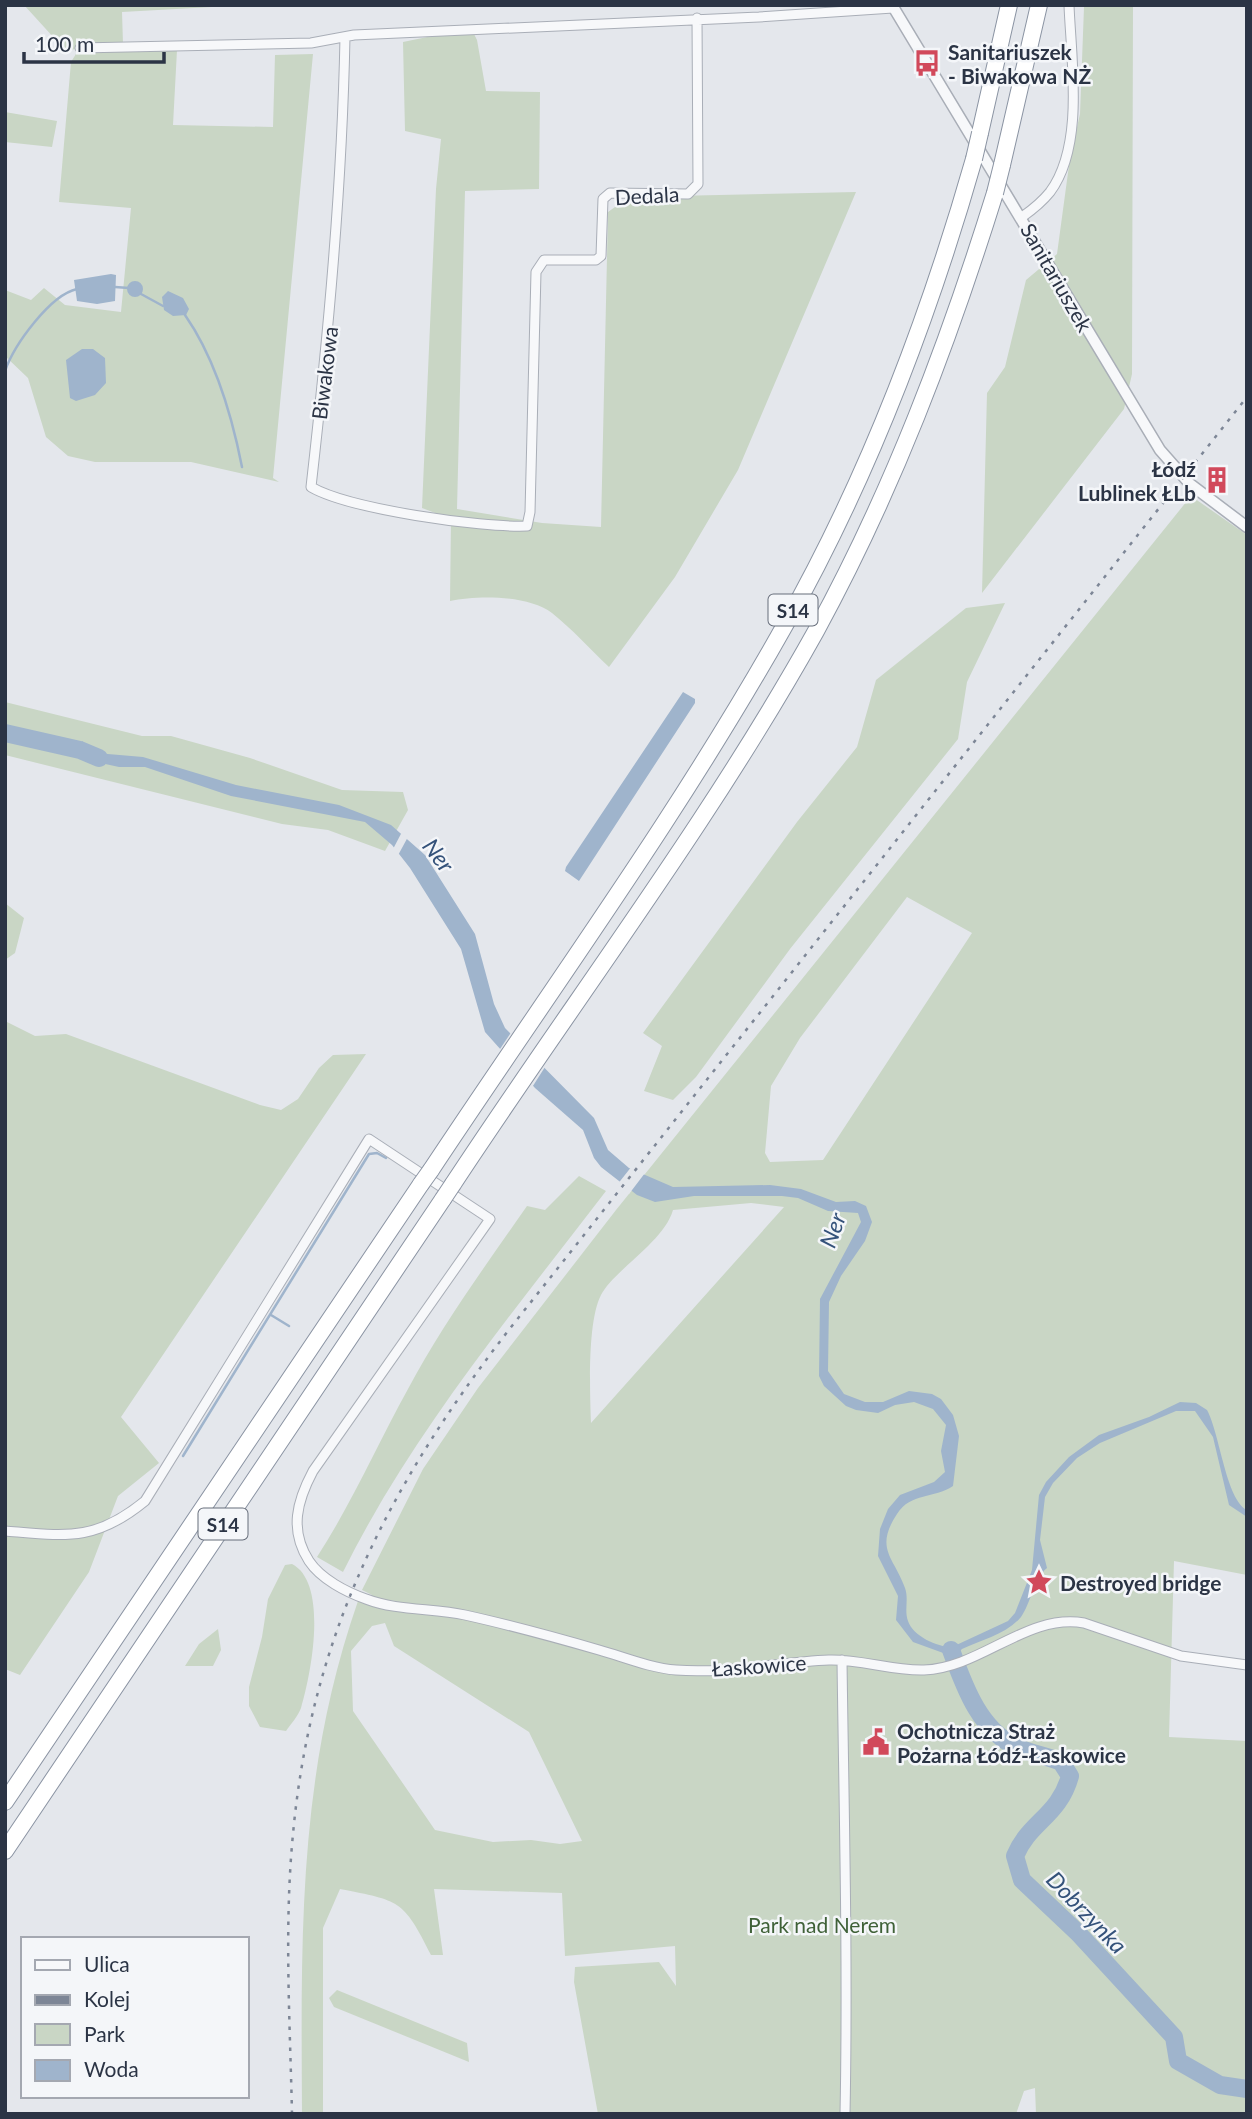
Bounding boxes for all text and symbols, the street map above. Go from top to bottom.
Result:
scale bar [24,21,164,65]
text: 100 m [35,31,94,56]
place label: Sanitariuszek - Biwakowa NŻ [948,39,1092,88]
bus stop icon: Sanitariuszek - Biwakowa NŻ [912,48,942,78]
street label: Dedala [614,181,680,209]
street label: Sanitariuszek [1016,218,1098,336]
street label: Biwakowa [306,325,342,421]
place label: Łódź Lublinek ŁLb [1078,456,1196,505]
building icon: Łódź Lublinek ŁLb [1202,465,1232,495]
road number: S14 [768,594,818,625]
water label: Ner [417,833,461,878]
water label: Ner [813,1208,852,1251]
road number: S14 [198,1508,248,1540]
place icon: Destroyed bridge [1024,1567,1054,1597]
place label: Destroyed bridge [1060,1570,1221,1595]
street label: Łaskowice [711,1649,807,1681]
place label: Ochotnicza Straż Pożarna Łódź-Łaskowice [897,1718,1126,1767]
public building icon: Ochotnicza Straż Pożarna Łódź-Łaskowice [861,1727,891,1757]
water label: Dobrzynka [1041,1865,1133,1959]
park label: Park nad Nerem [748,1912,896,1937]
legend [21,1937,248,2098]
text: Ulica [84,1951,130,1976]
text: Kolej [84,1986,130,2011]
text: Park [84,2021,125,2046]
text: Woda [84,2056,139,2081]

